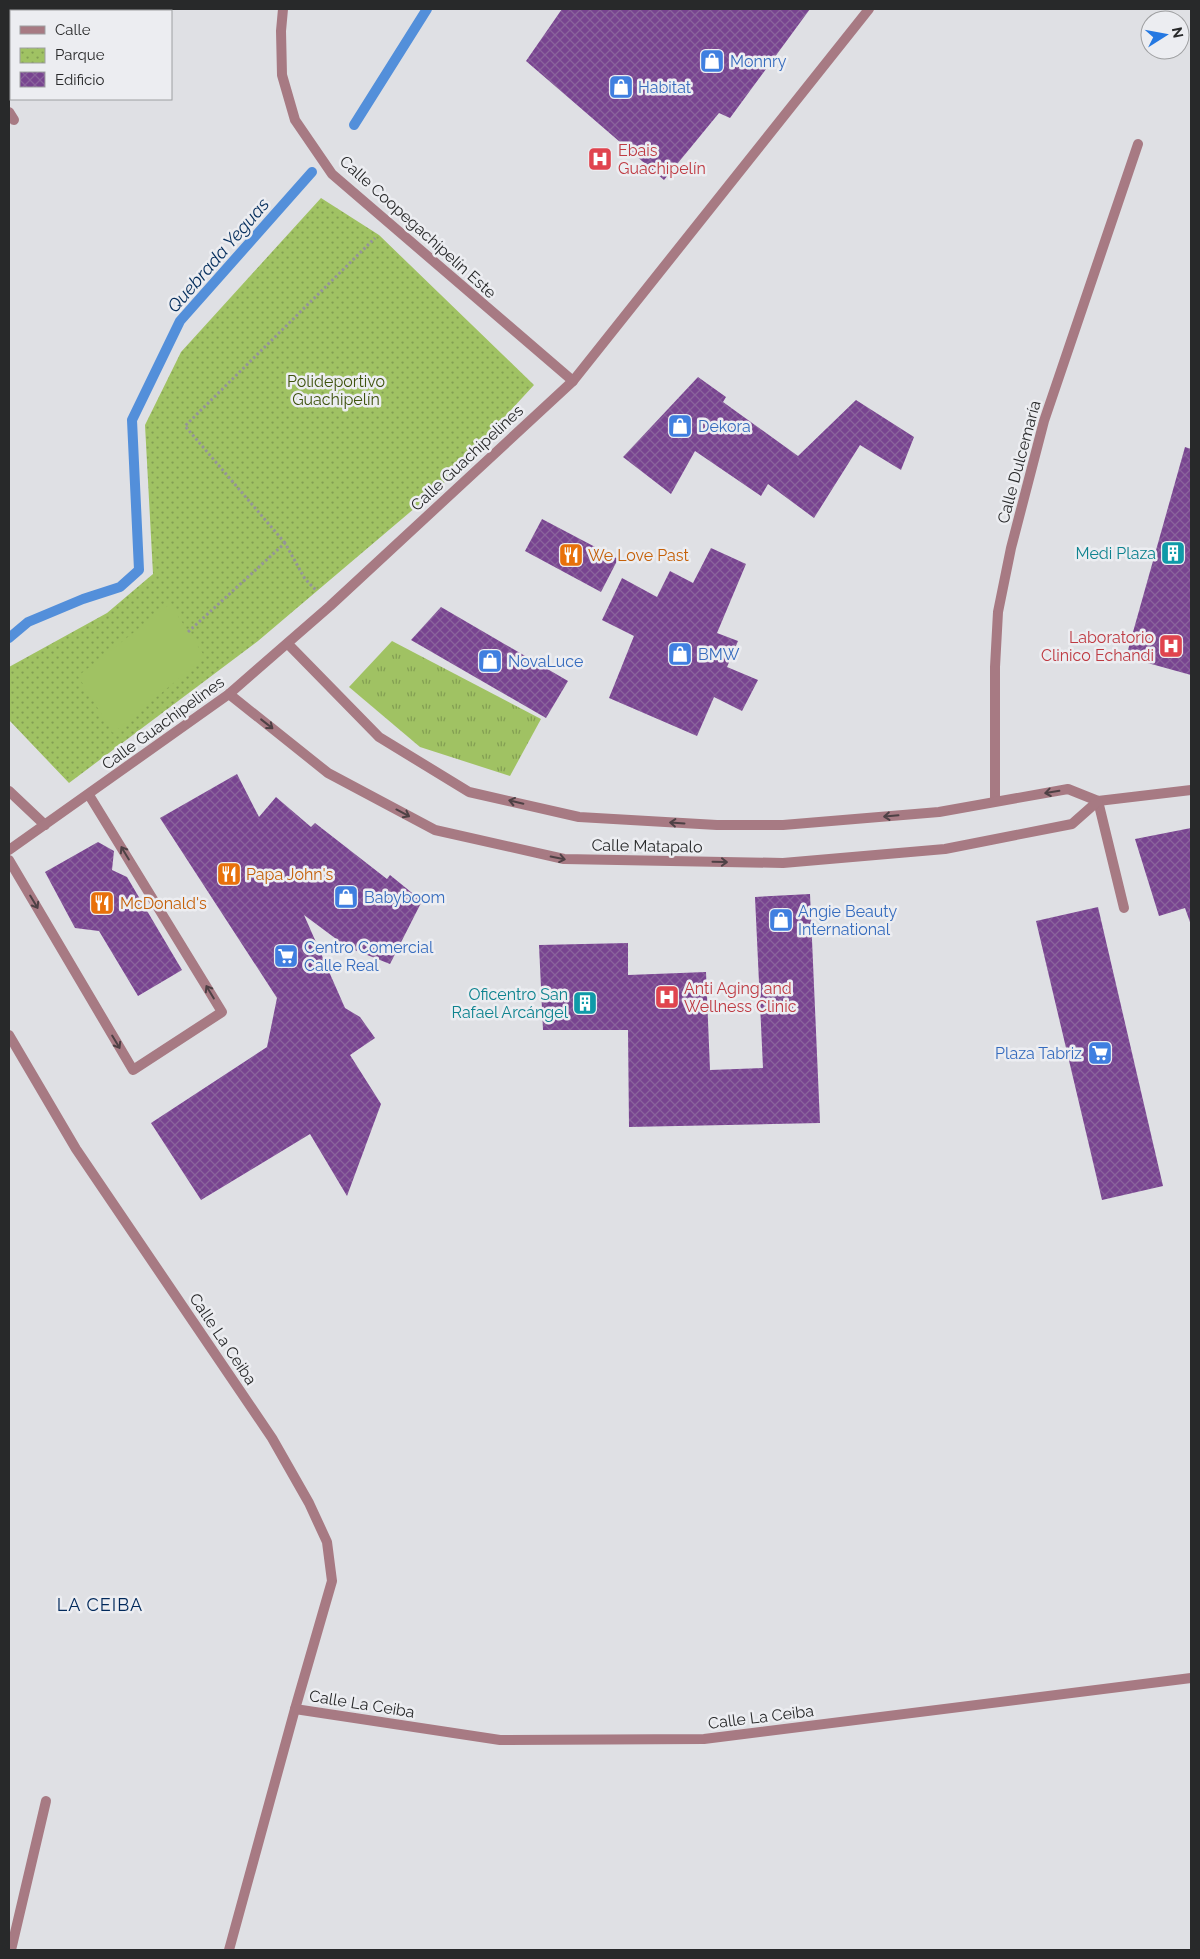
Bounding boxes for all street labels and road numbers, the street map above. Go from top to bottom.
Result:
street label: Calle Coopegachipelín Este [336,152,500,302]
street label: Calle Dulcemaría [993,398,1045,526]
street label: Calle Guachipelines [407,401,527,515]
street label: Calle Guachipelines [98,672,228,774]
street label: Calle Matapalo [591,836,703,856]
street label: Calle La Ceiba [185,1290,261,1388]
street label: Calle La Ceiba [308,1686,416,1722]
street label: Calle La Ceiba [707,1701,815,1733]

